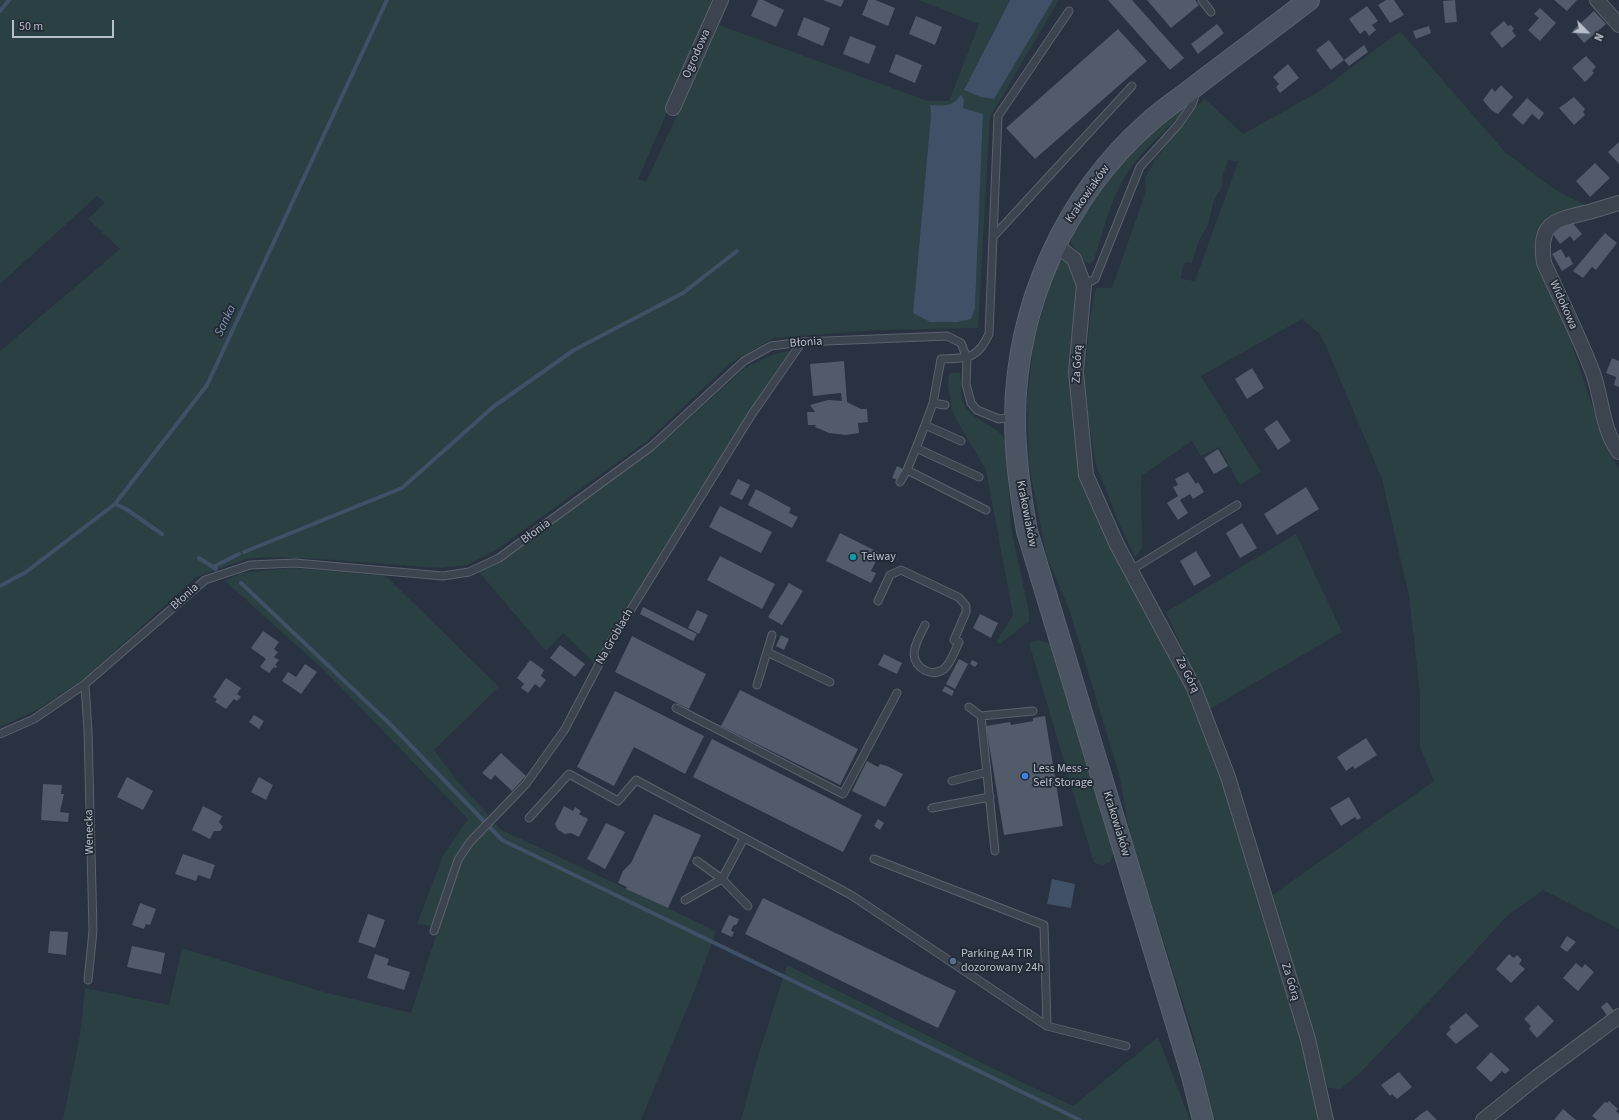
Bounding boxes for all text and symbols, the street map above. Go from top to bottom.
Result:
scale bar [14,12,116,38]
north arrow [1567,12,1607,52]
text: 50 m [19,18,43,35]
street label: Ogrodowa [680,27,714,81]
text: N [1590,31,1607,43]
street label: Krakowiaków [1063,162,1113,226]
street label: Widokowa [1546,278,1580,332]
water label: Sanka [212,303,240,339]
street label: Błonia [789,335,823,351]
street label: Za Górą [1070,344,1086,384]
street label: Krakowiaków [1012,479,1040,549]
street label: Błonia [519,517,553,547]
place label: Telway [861,550,896,564]
marker: Telway [848,552,858,562]
street label: Błonia [168,581,202,613]
street label: Na Groblach [593,607,637,667]
street label: Za Górą [1172,655,1202,695]
place label: Less Mess - Self Storage [1033,762,1093,790]
marker: Less Mess - Self Storage [1020,771,1030,781]
street label: Krakowiaków [1099,790,1133,858]
street label: Wenecka [82,809,98,855]
place label: Parking A4 TIR dozorowany 24h [961,947,1044,975]
marker: Parking A4 TIR dozorowany 24h [948,956,958,966]
street label: Za Górą [1277,961,1303,1003]

